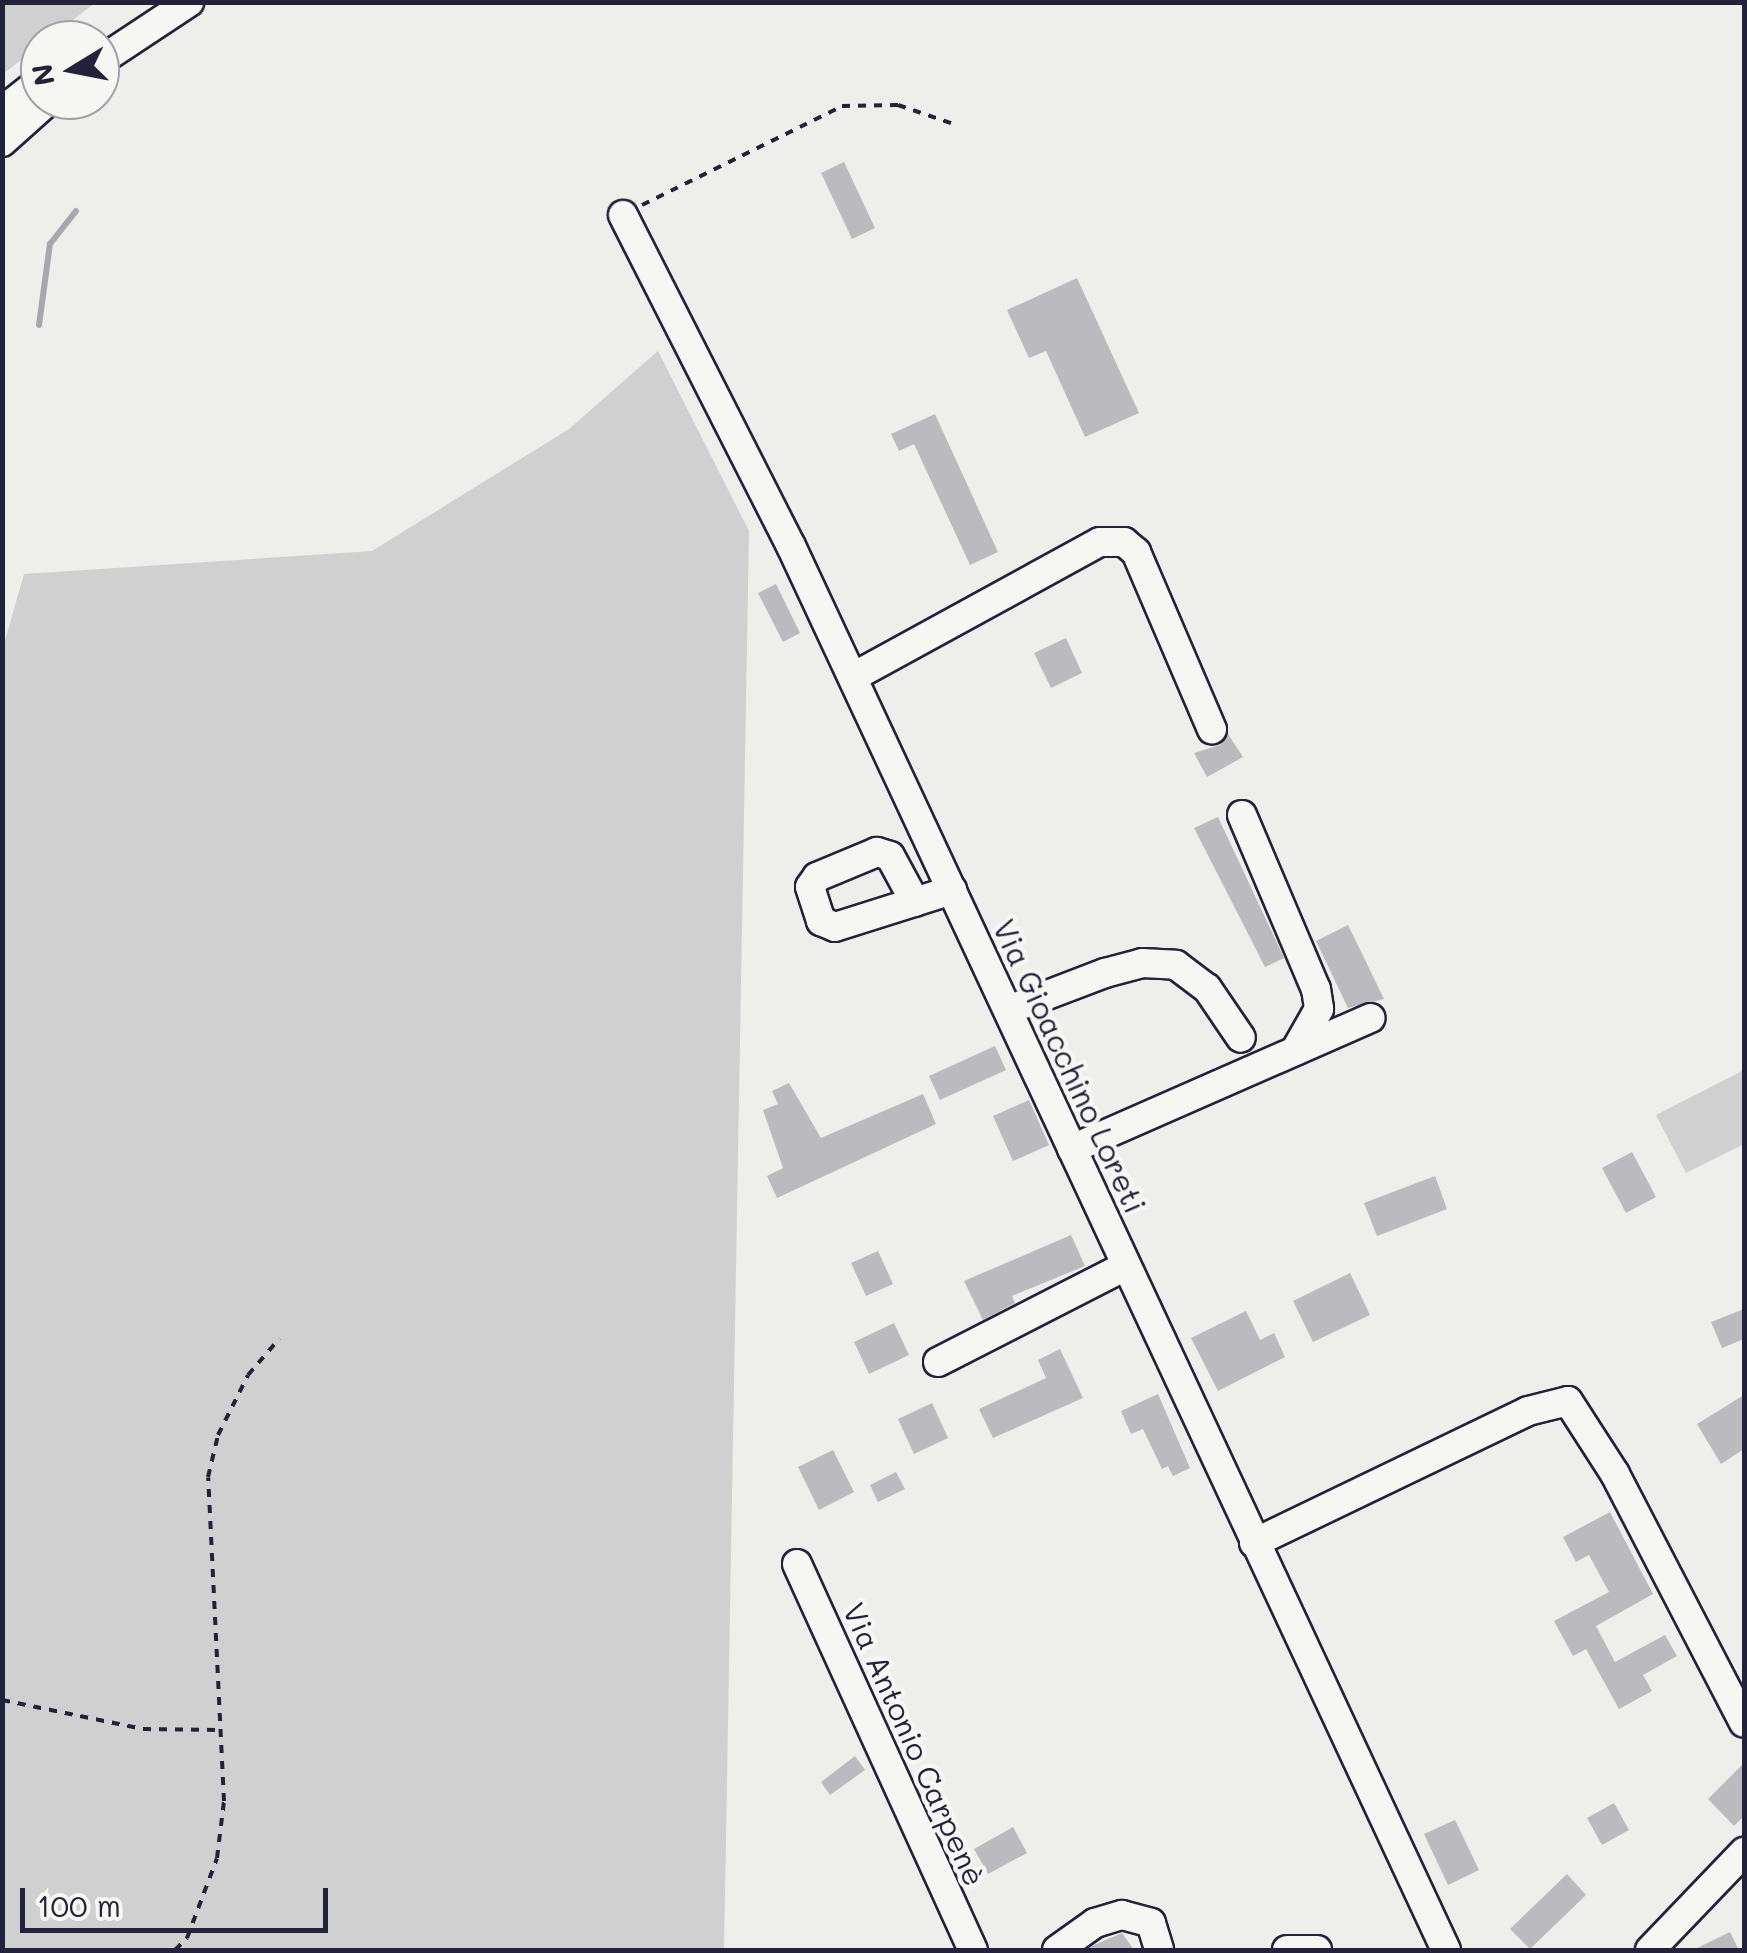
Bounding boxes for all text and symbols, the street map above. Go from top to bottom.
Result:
north arrow [20,20,120,120]
text: N [23,61,62,88]
street label: Via Gioacchino Loreti [986,914,1154,1218]
street label: Via Antonio Carpenè [836,1597,994,1891]
scale bar [25,1868,332,1930]
text: 100 m [37,1885,121,1925]

